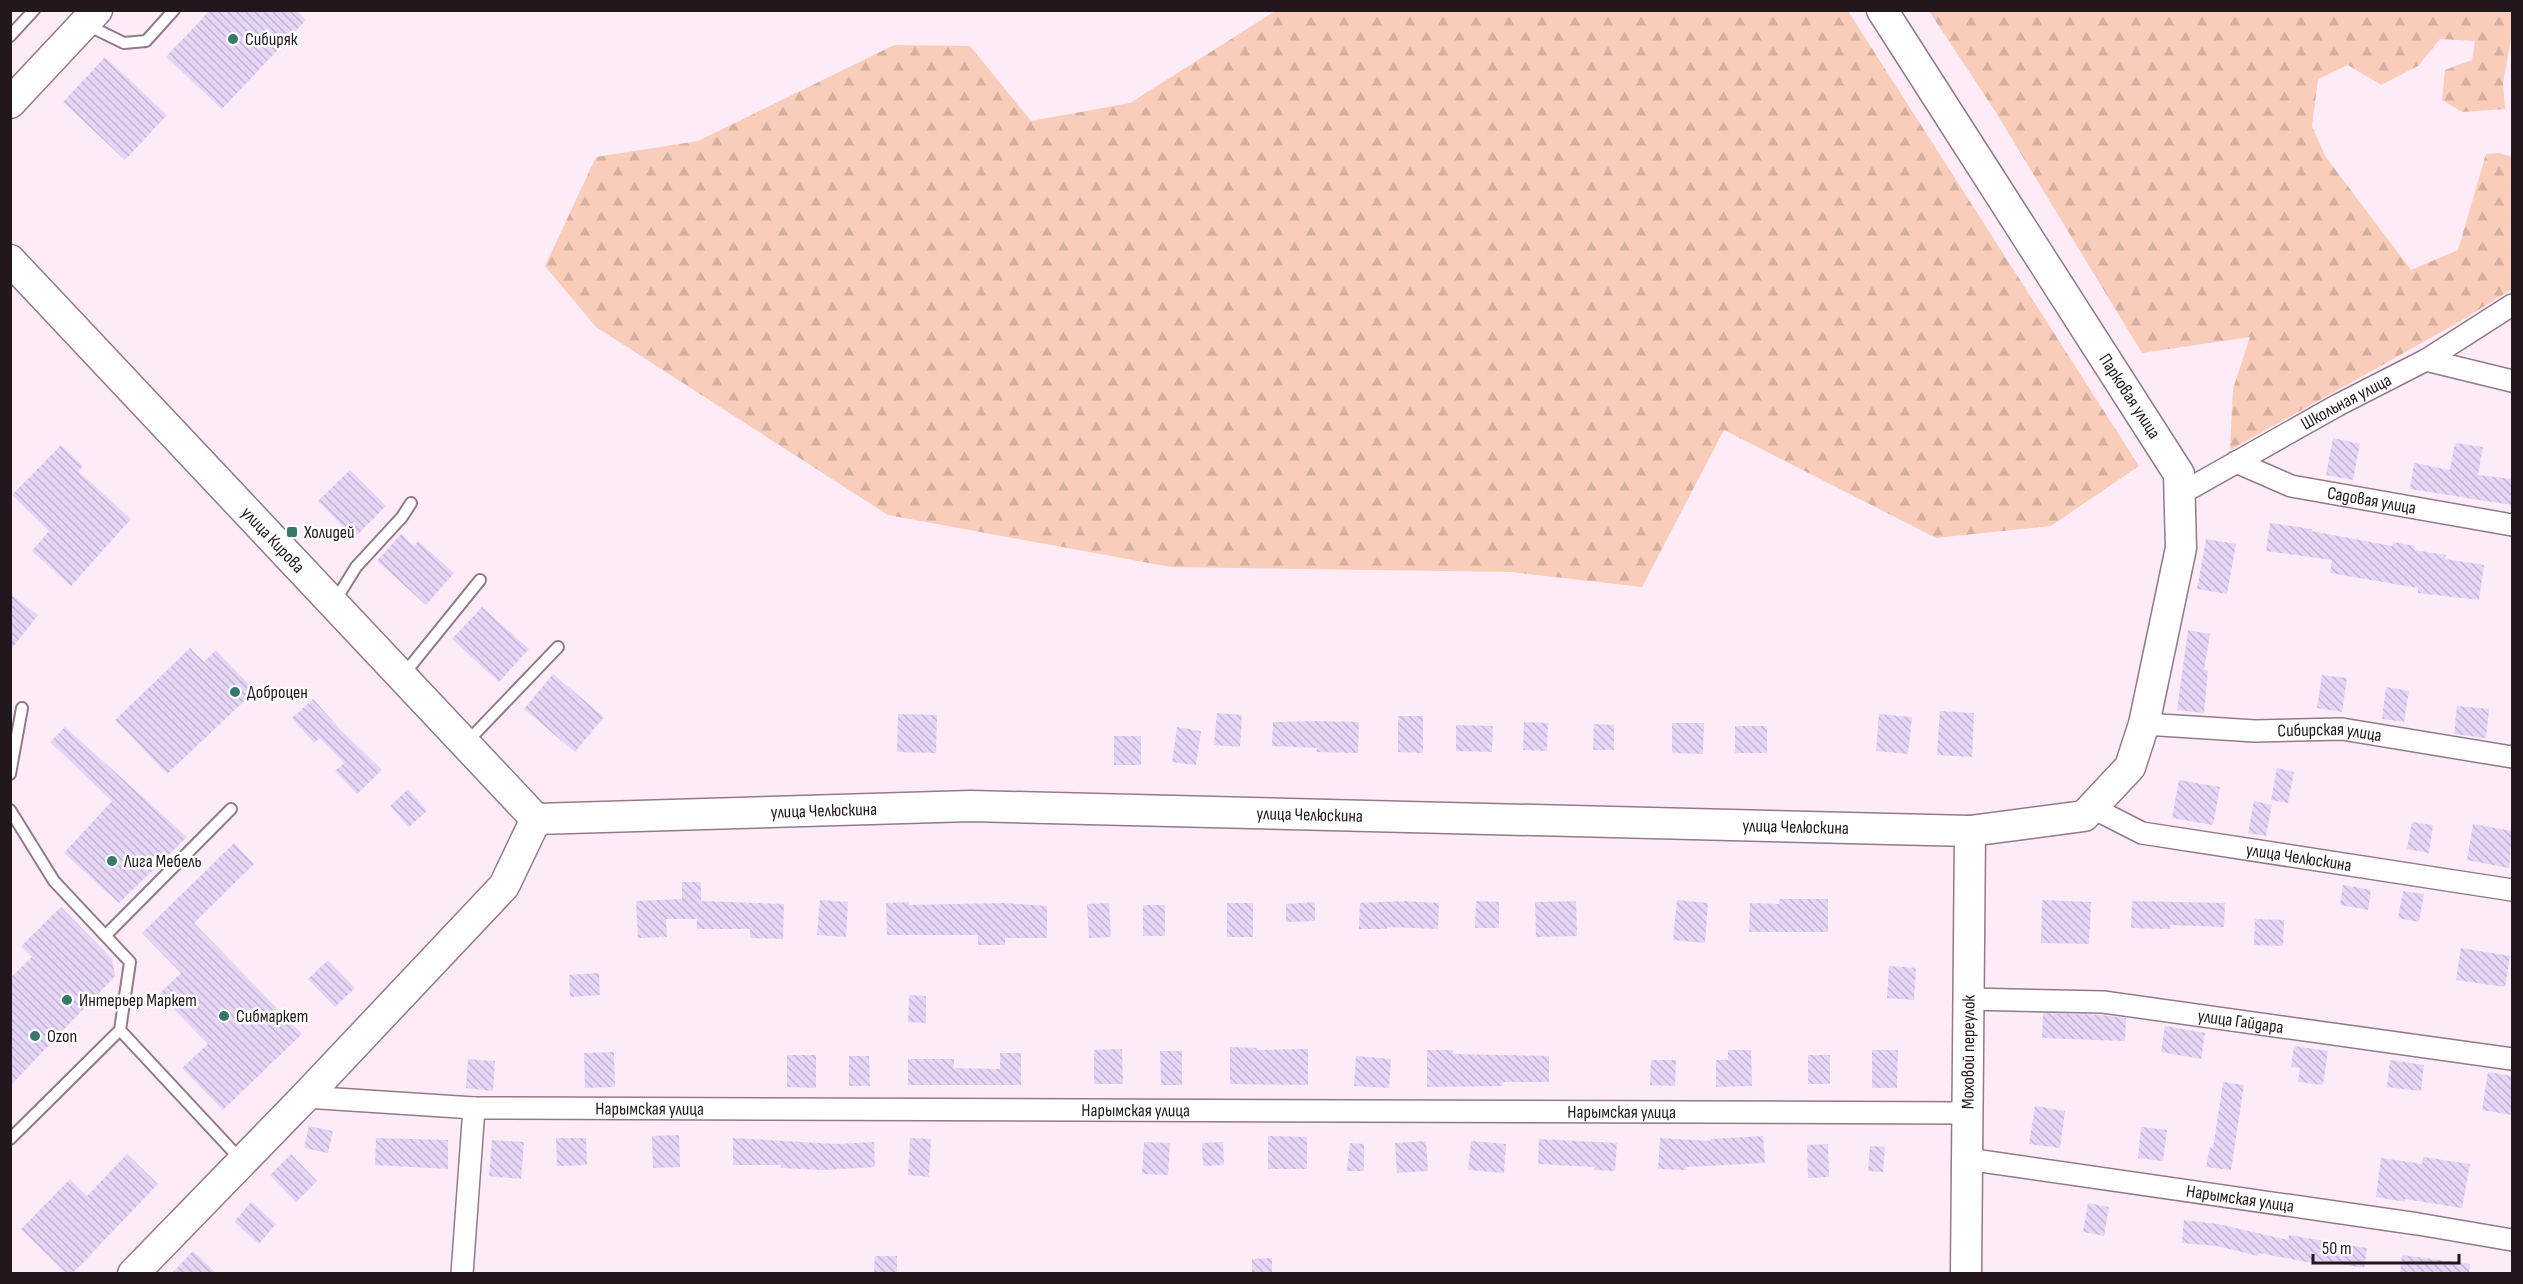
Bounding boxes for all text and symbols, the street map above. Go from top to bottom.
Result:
place label: Сибиряк [245,29,298,50]
marker: Сибиряк [226,32,240,46]
street label: Парковая улица [2094,350,2165,443]
street label: Школьная улица [2297,370,2395,435]
street label: Садовая улица [2326,483,2418,519]
street label: улица Кирова [237,503,309,577]
place label: Холидей [303,522,355,543]
marker: Холидей [285,525,299,539]
place label: Доброцен [247,682,308,703]
marker: Доброцен [228,685,242,699]
street label: Сибирская улица [2277,719,2383,746]
street label: улица Челюскина [770,799,878,823]
street label: улица Челюскина [1256,803,1363,827]
street label: улица Челюскина [1742,815,1849,839]
street label: улица Челюскина [2245,839,2353,876]
place label: Лига Мебель [123,851,202,872]
marker: Лига Мебель [105,854,119,868]
place label: Интерьер Маркет [79,990,197,1011]
marker: Интерьер Маркет [60,993,74,1007]
street label: Моховой переулок [1957,994,1980,1109]
street label: улица Гайдара [2196,1005,2285,1038]
place label: Сибмаркет [236,1006,308,1027]
marker: Сибмаркет [217,1009,231,1023]
place label: Ozon [47,1026,77,1047]
marker: Ozon [28,1029,42,1043]
street label: Нарымская улица [595,1098,704,1120]
street label: Нарымская улица [1081,1100,1190,1121]
street label: Нарымская улица [1567,1102,1676,1123]
street label: Нарымская улица [2185,1181,2295,1217]
scale bar [2313,1227,2458,1265]
text: 50 m [2322,1238,2352,1259]

